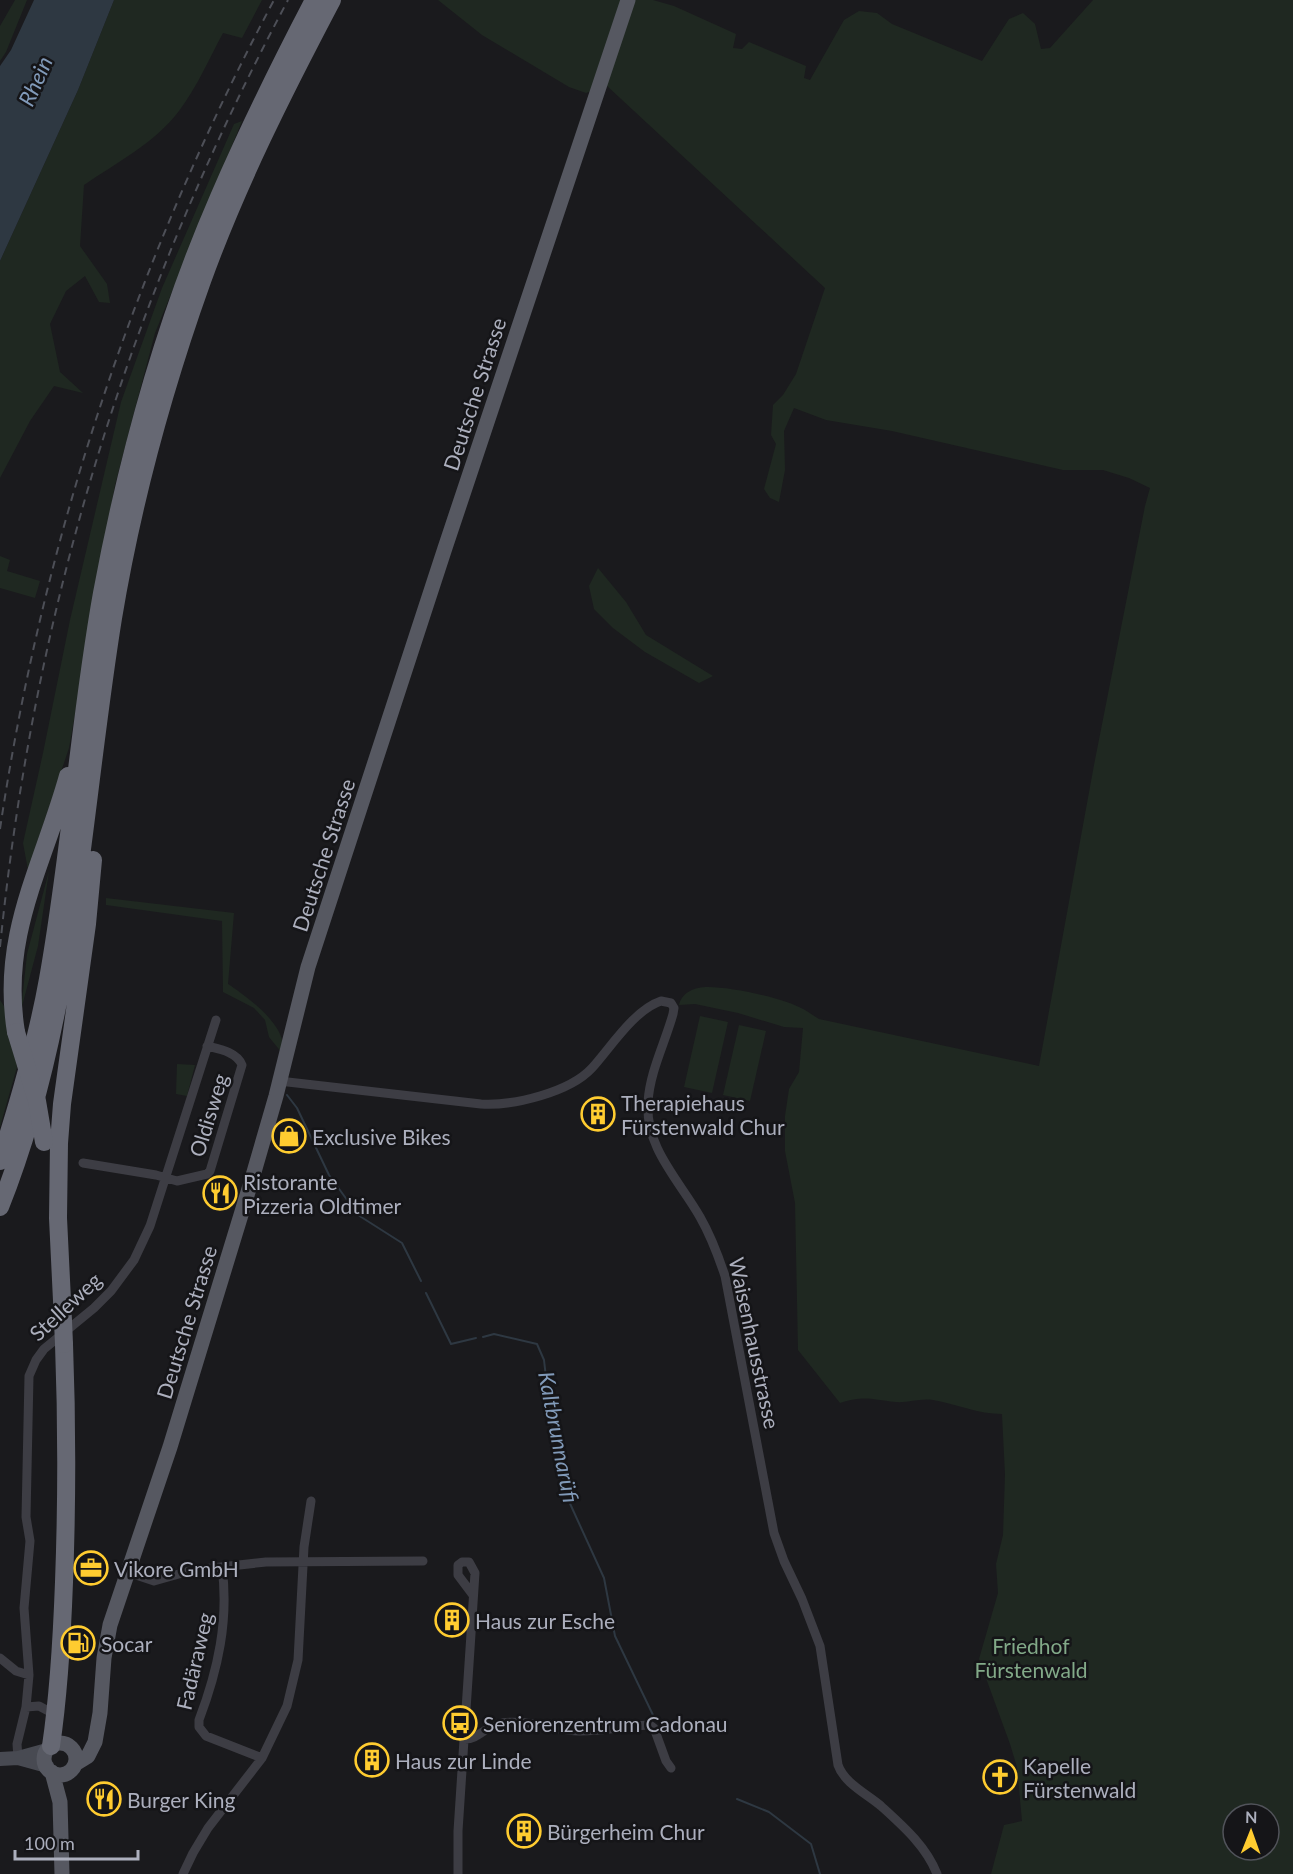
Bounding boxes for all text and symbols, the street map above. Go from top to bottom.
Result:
water label: Rhein [12,52,58,110]
street label: Deutsche Strasse [438,314,510,474]
street label: Deutsche Strasse [287,775,359,935]
street label: Oldisweg [183,1070,233,1160]
place label: Therapiehaus Fürstenwald Chur [621,1090,785,1139]
building icon: Therapiehaus Fürstenwald Chur [580,1096,616,1132]
shop icon: Exclusive Bikes [271,1118,307,1154]
place label: Exclusive Bikes [312,1124,451,1149]
place label: Ristorante Pizzeria Oldtimer [243,1169,402,1218]
restaurant icon: Ristorante Pizzeria Oldtimer [202,1175,238,1211]
street label: Deutsche Strasse [151,1242,221,1402]
street label: Waisenhausstrasse [725,1255,785,1431]
street label: Stelleweg [24,1267,106,1345]
water label: Kaltbrunnarüfi [533,1369,585,1505]
office icon: Vikore GmbH [73,1550,109,1586]
place label: Vikore GmbH [114,1556,239,1581]
building icon: Haus zur Esche [434,1602,470,1638]
place label: Haus zur Esche [475,1608,615,1633]
street label: Fadäraweg [171,1610,217,1712]
fuel station icon: Socar [60,1625,96,1661]
place label: Socar [101,1631,153,1656]
park label: Friedhof Fürstenwald [974,1633,1088,1682]
bus stop icon: Seniorenzentrum Cadonau [442,1705,478,1741]
place label: Seniorenzentrum Cadonau [483,1711,728,1736]
building icon: Haus zur Linde [354,1742,390,1778]
place label: Haus zur Linde [395,1748,532,1773]
place label: Kapelle Fürstenwald [1023,1753,1136,1802]
church icon: Kapelle Fürstenwald [982,1759,1018,1795]
restaurant icon: Burger King [86,1781,122,1817]
place label: Burger King [127,1787,236,1812]
north arrow [1221,1802,1281,1862]
text: N [1245,1807,1258,1826]
building icon: Bürgerheim Chur [506,1813,542,1849]
place label: Bürgerheim Chur [547,1819,705,1844]
scale bar [15,1823,138,1861]
text: 100 m [24,1832,75,1854]

